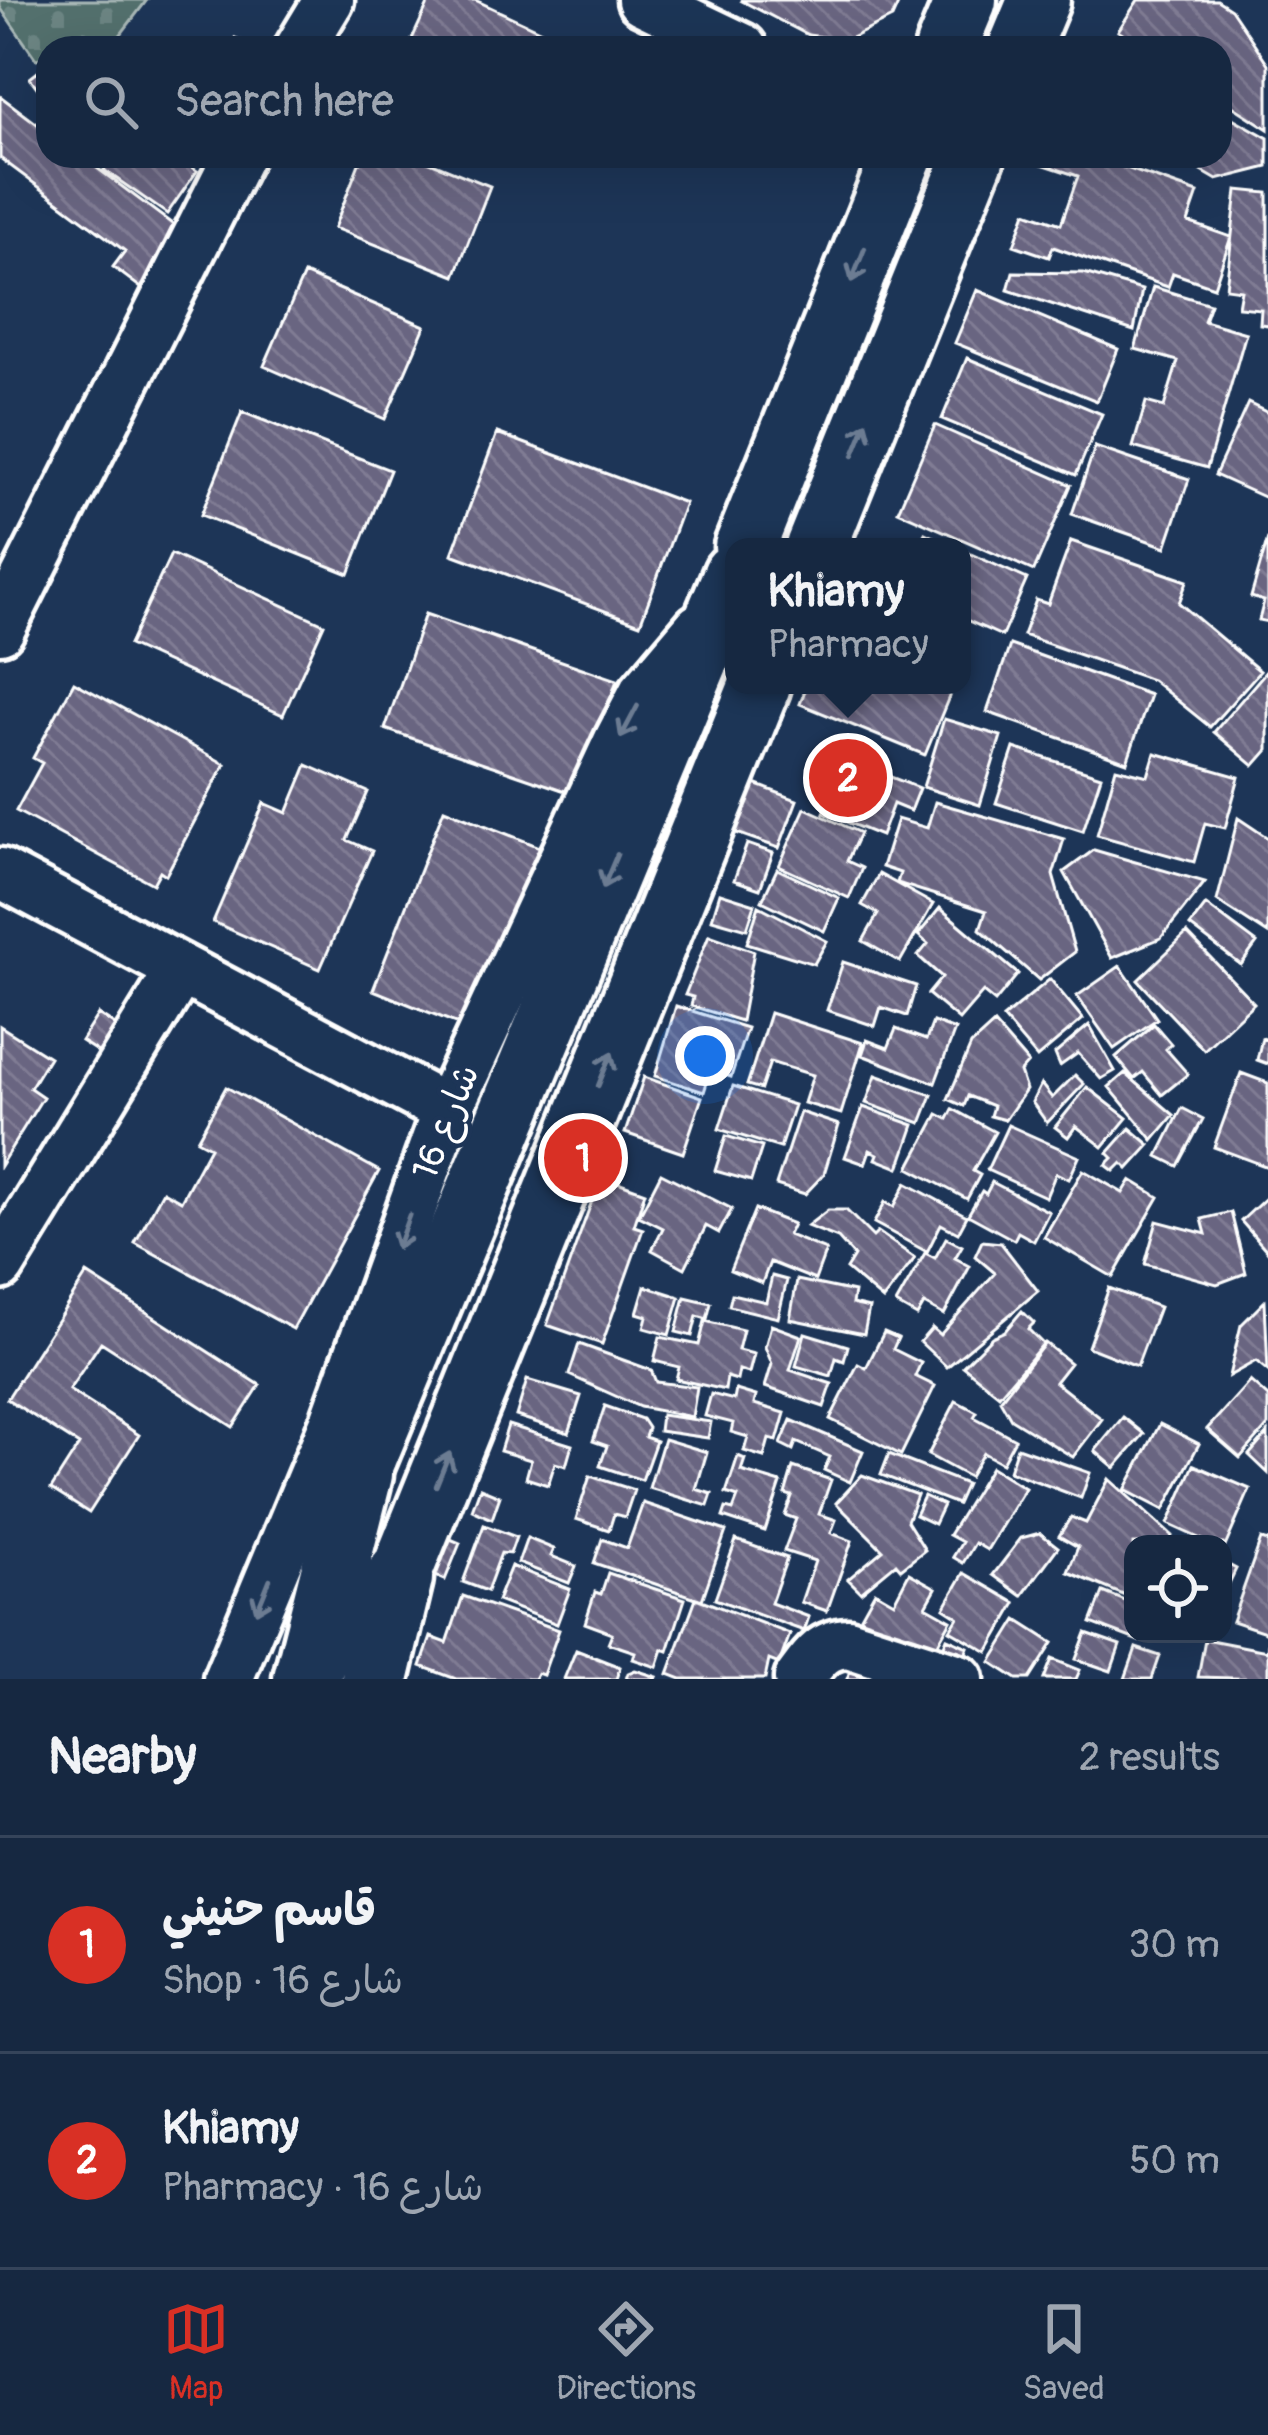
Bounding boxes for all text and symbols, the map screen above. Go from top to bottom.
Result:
search box [36,36,1232,168]
icon: search [78,69,144,135]
text: Search here [174,74,394,130]
one-way arrow [846,245,867,282]
one-way arrow [851,421,872,458]
popup [725,538,971,694]
text: Khiamy [767,564,904,620]
text: Pharmacy [767,620,929,669]
one-way arrow [616,704,639,740]
pin: 2 [809,733,887,823]
one-way arrow [598,852,619,889]
your location [675,1026,735,1086]
one-way arrow [596,1051,617,1088]
street label: شارع 16 [403,1058,491,1187]
pin: 1 [544,1113,622,1203]
one-way arrow [391,1213,412,1250]
one-way arrow [434,1452,455,1489]
map controls [1124,1535,1232,1643]
button: locate [1124,1535,1232,1643]
one-way arrow [251,1577,272,1614]
text: Nearby [48,1725,196,1789]
text: 2 results [1079,1733,1220,1782]
text: قاسم حنيني [162,1883,376,1939]
text: 1 [79,1920,95,1969]
text: 30 m [1129,1920,1220,1969]
text: Shop · شارع 16 [162,1956,403,2005]
text: Khiamy [162,2101,299,2157]
text: 2 [76,2136,98,2185]
text: 50 m [1129,2136,1220,2185]
text: Pharmacy · شارع 16 [162,2163,483,2212]
tab: Map [163,2296,229,2409]
tab: Directions [556,2296,696,2409]
tab: Saved [1023,2296,1105,2409]

